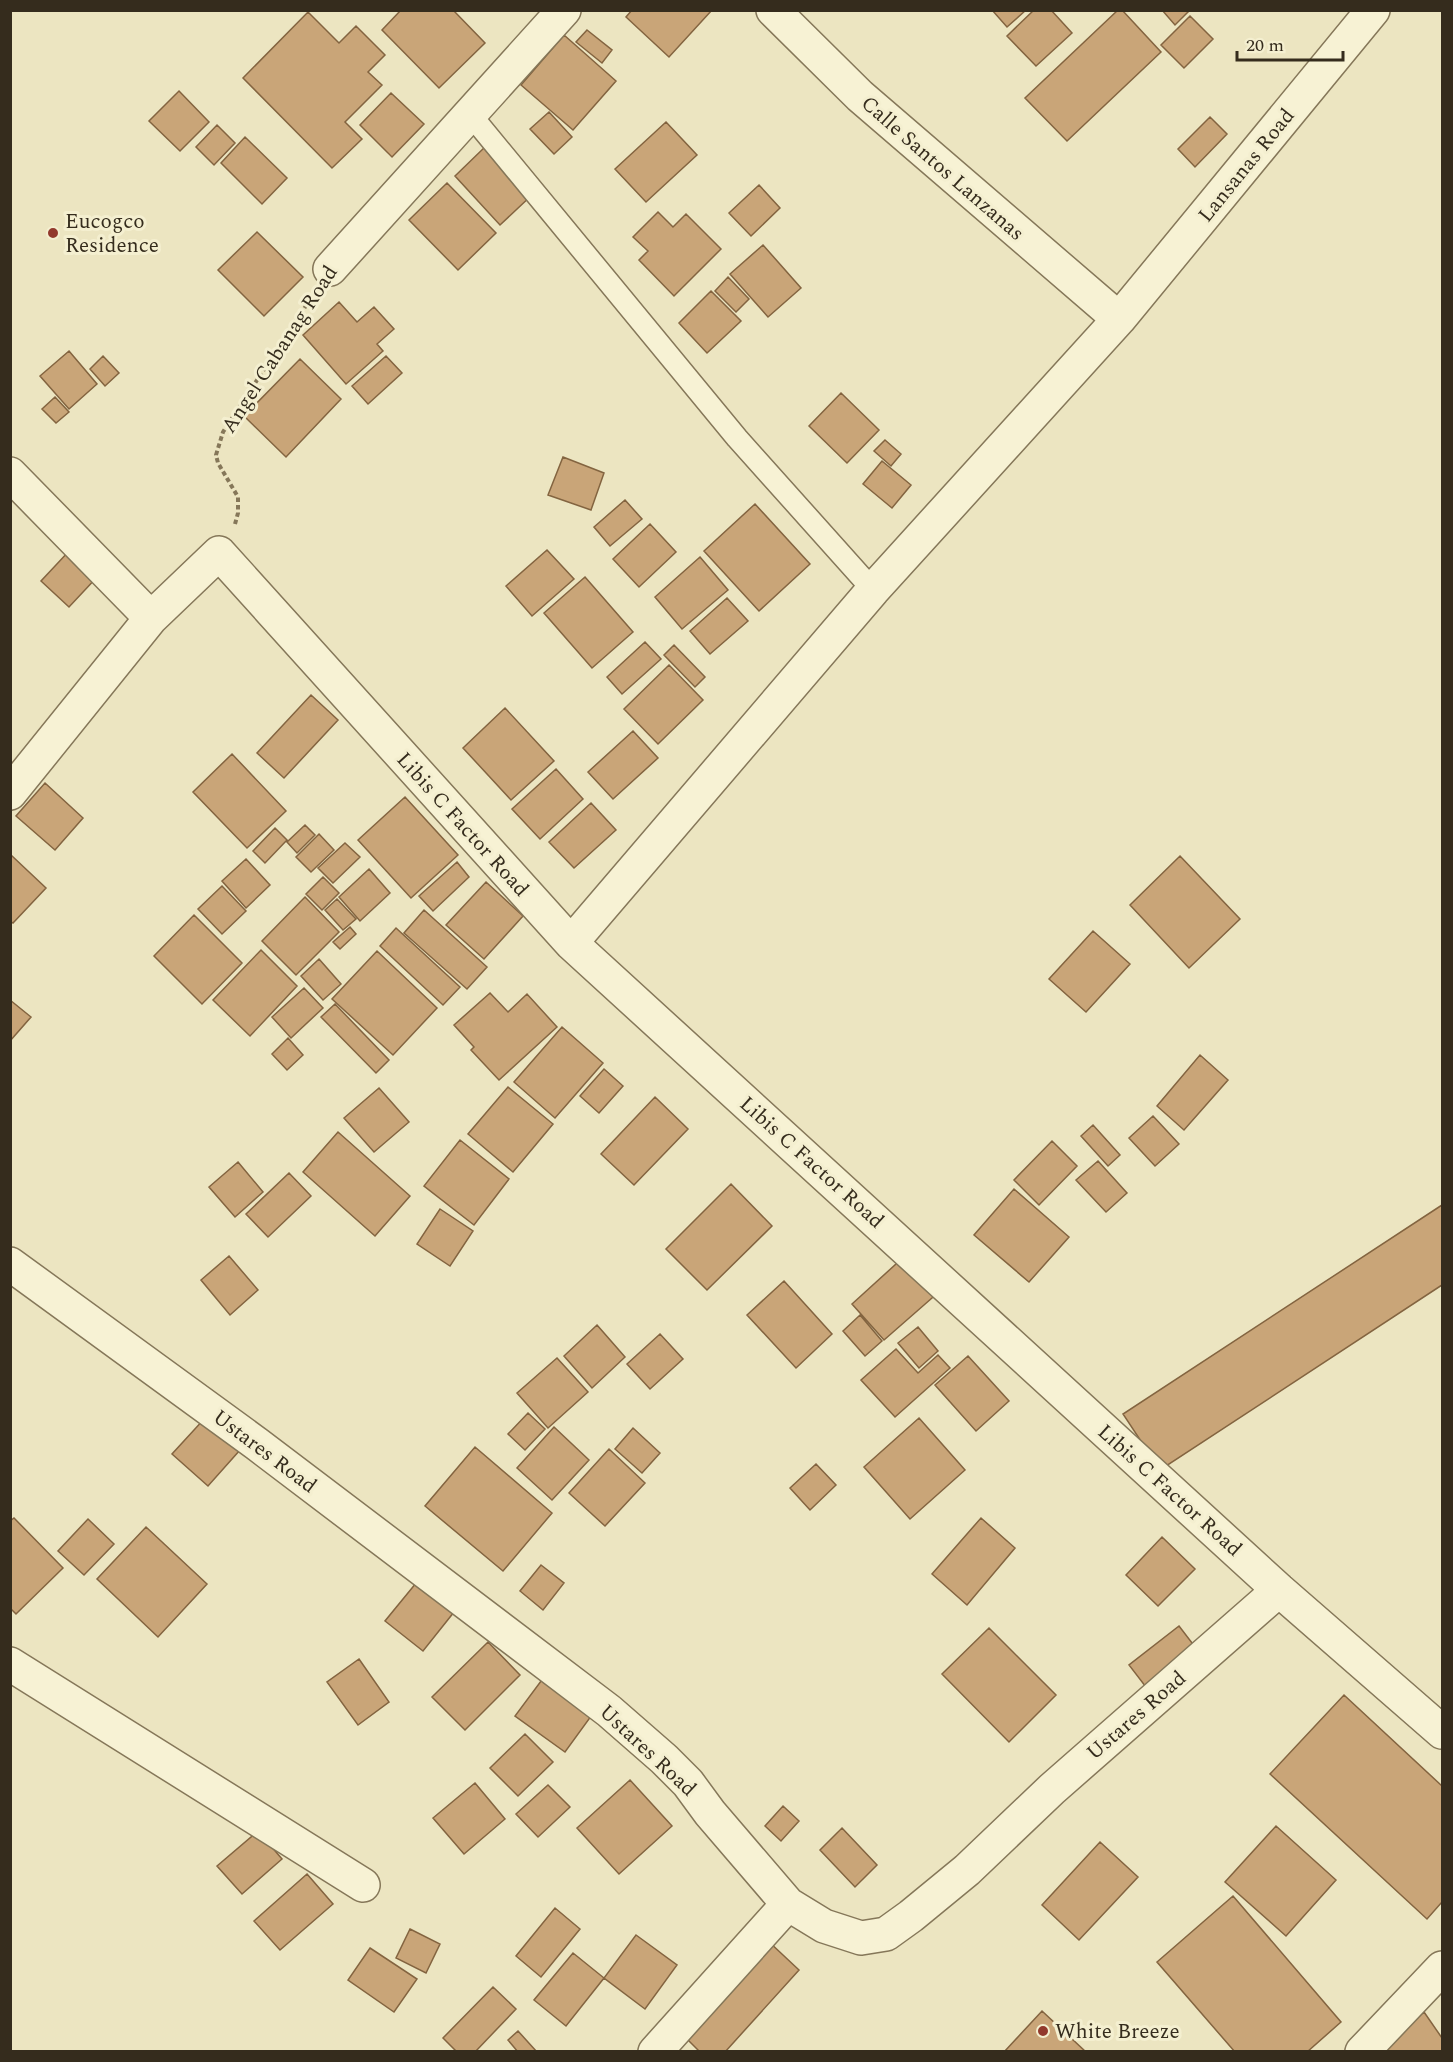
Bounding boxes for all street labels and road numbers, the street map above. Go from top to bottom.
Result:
street label: Calle Santos Lanzanas [853,89,1031,249]
street label: Lansanas Road [1191,101,1303,230]
street label: Angel Cabanag Road [213,259,346,440]
street label: Libis C Factor Road [388,745,536,904]
street label: Libis C Factor Road [732,1089,891,1237]
street label: Ustares Road [206,1402,323,1502]
street label: Libis C Factor Road [1090,1417,1249,1565]
street label: Ustares Road [1080,1663,1194,1768]
street label: Ustares Road [591,1697,703,1804]

